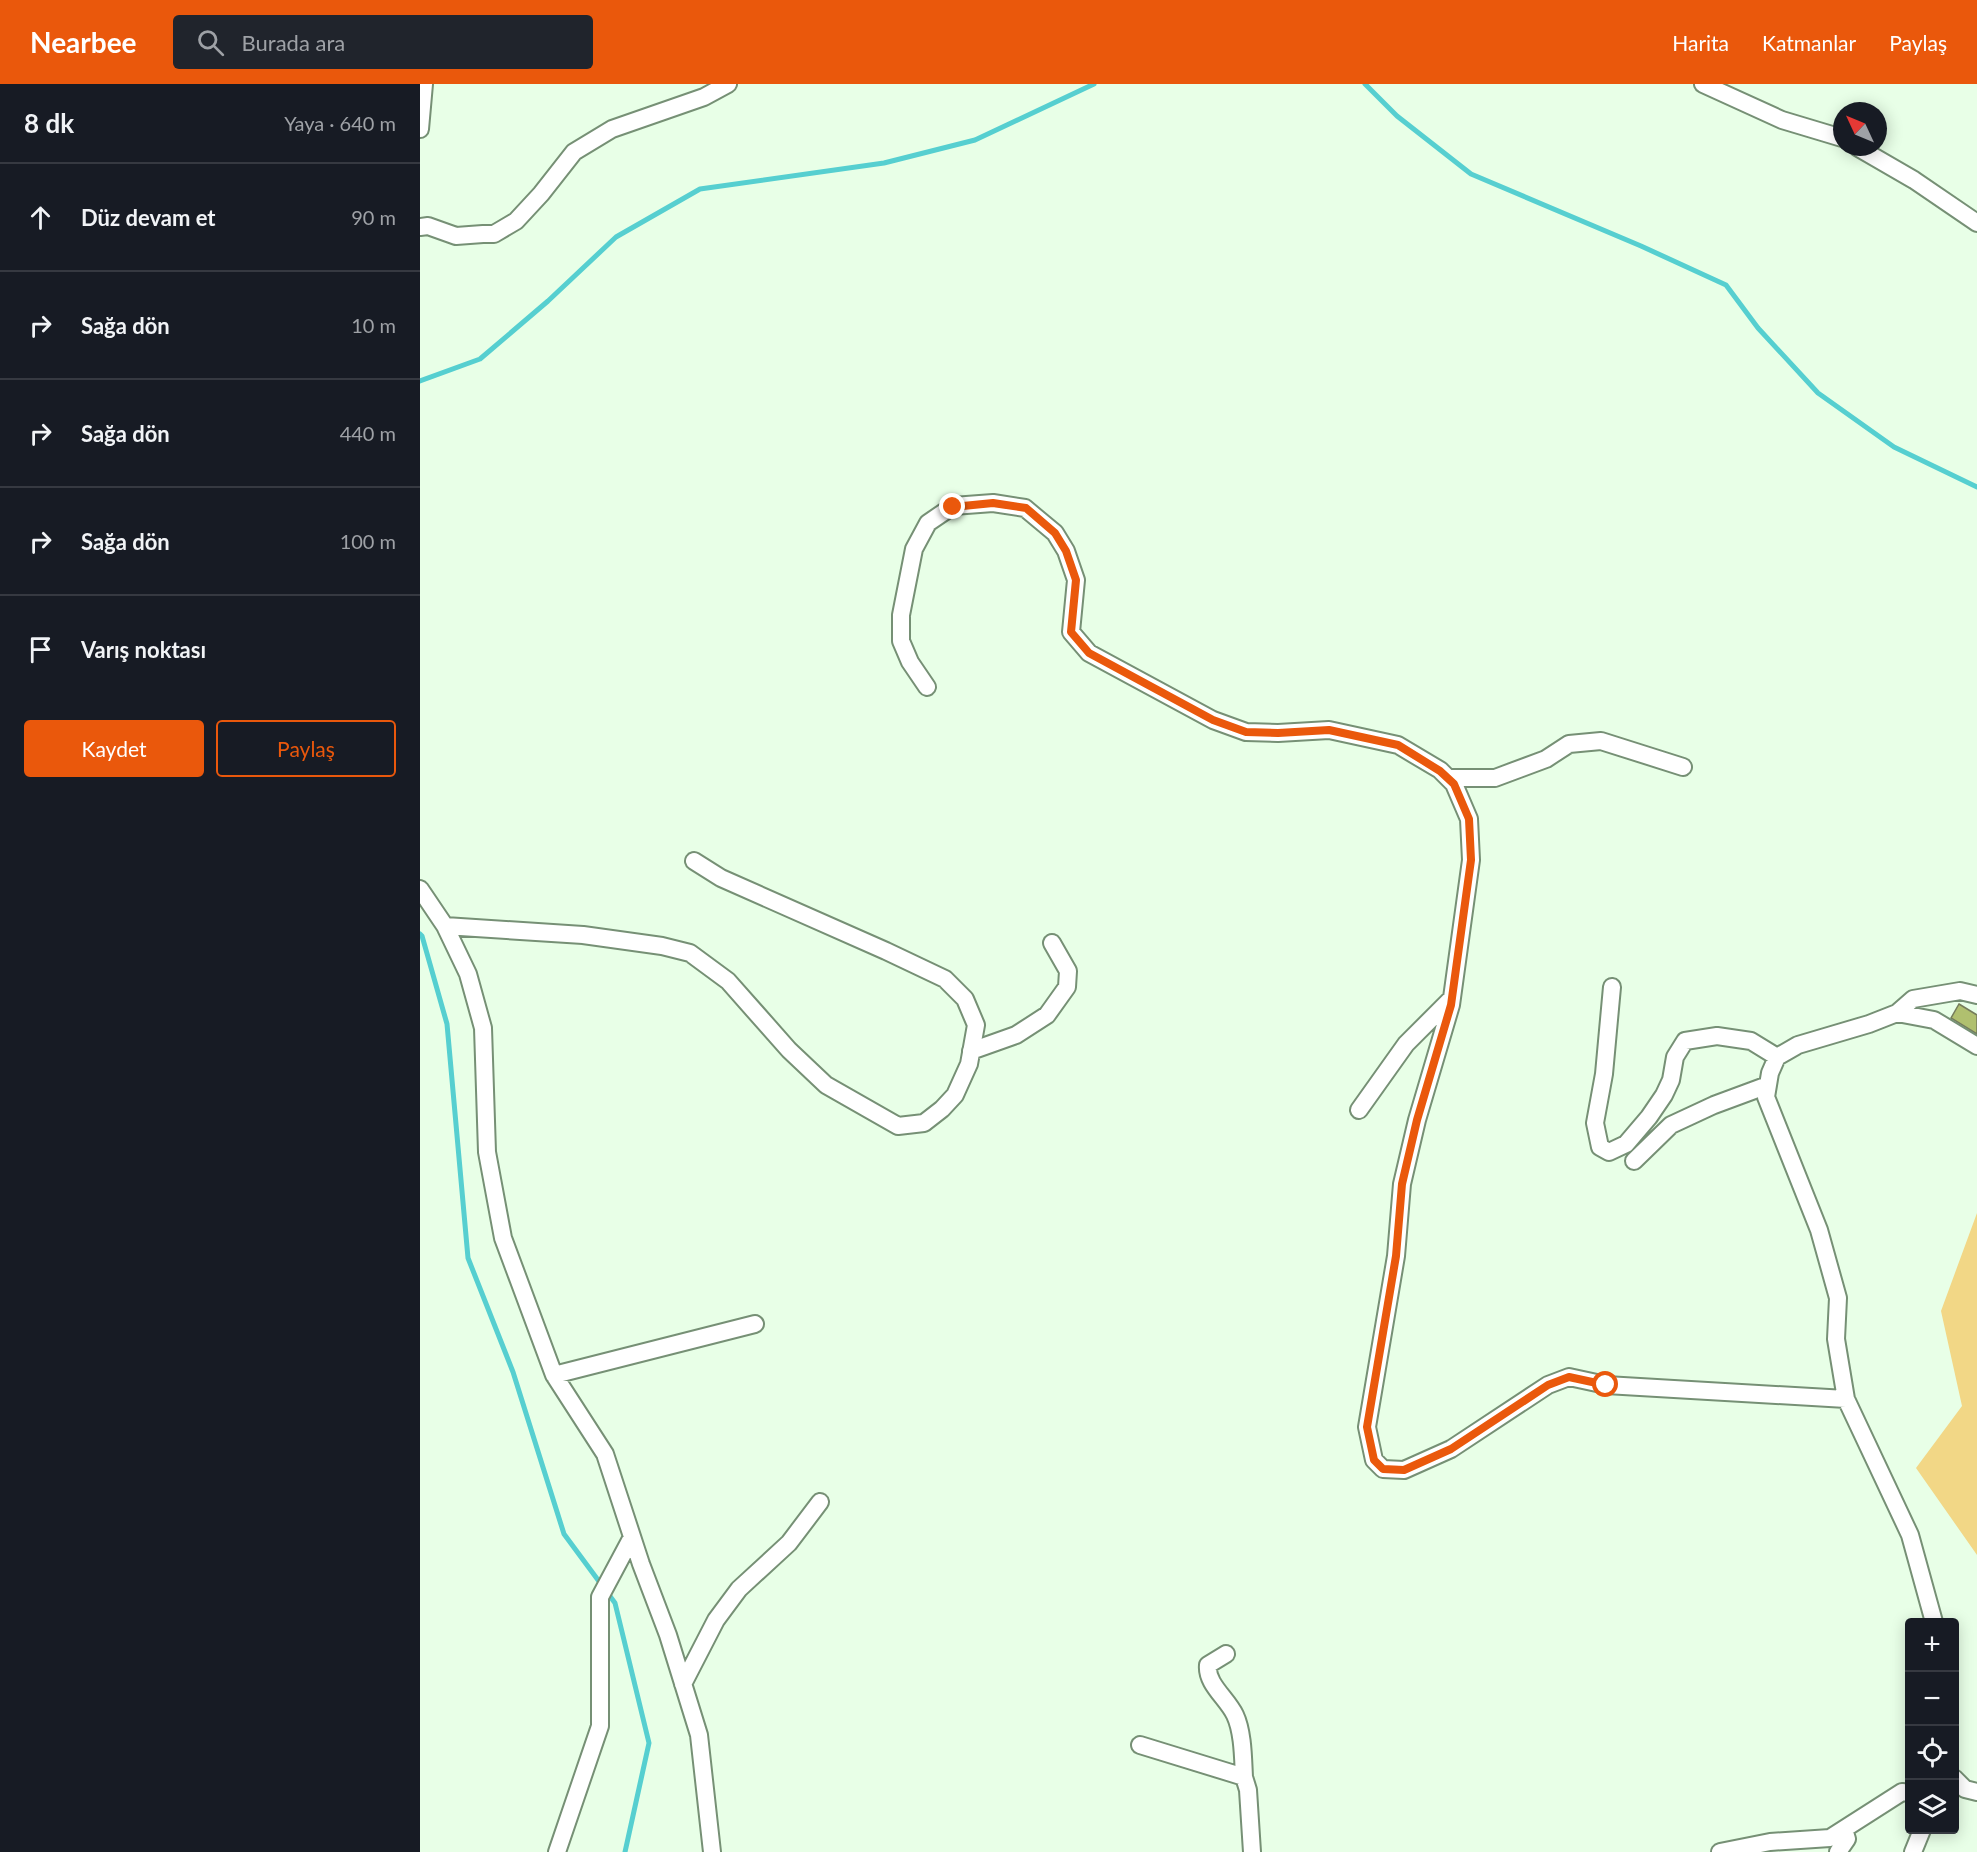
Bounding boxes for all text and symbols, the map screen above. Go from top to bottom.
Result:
search box [173,15,593,69]
text: Nearbee [30,25,137,59]
icon: search [194,26,227,59]
text: Burada ara [242,29,345,56]
text: Harita [1672,30,1729,55]
text: Katmanlar [1762,30,1856,55]
text: Paylaş [1889,30,1947,55]
north arrow [1833,102,1887,156]
text: 8 dk [24,107,74,139]
text: Yaya · 640 m [284,111,396,135]
icon: ahead [24,201,57,234]
text: Düz devam et [81,204,216,231]
text: 90 m [351,205,396,229]
icon: right [24,309,57,342]
text: Sağa dön [81,312,170,339]
text: 10 m [351,313,396,337]
icon: right [24,417,57,450]
text: Sağa dön [81,420,170,447]
text: 440 m [340,421,396,445]
route end [939,493,965,519]
icon: right [24,525,57,558]
text: Sağa dön [81,528,170,555]
text: 100 m [340,529,396,553]
icon: arrive [24,633,57,666]
text: Varış noktası [81,636,206,663]
button: Kaydet [24,720,204,777]
button: Paylaş [216,720,396,777]
route start [1592,1371,1618,1397]
map controls [1905,1618,1959,1834]
button: + [1905,1618,1959,1672]
button: − [1905,1672,1959,1726]
button: locate [1905,1726,1959,1780]
button: layers [1905,1780,1959,1834]

